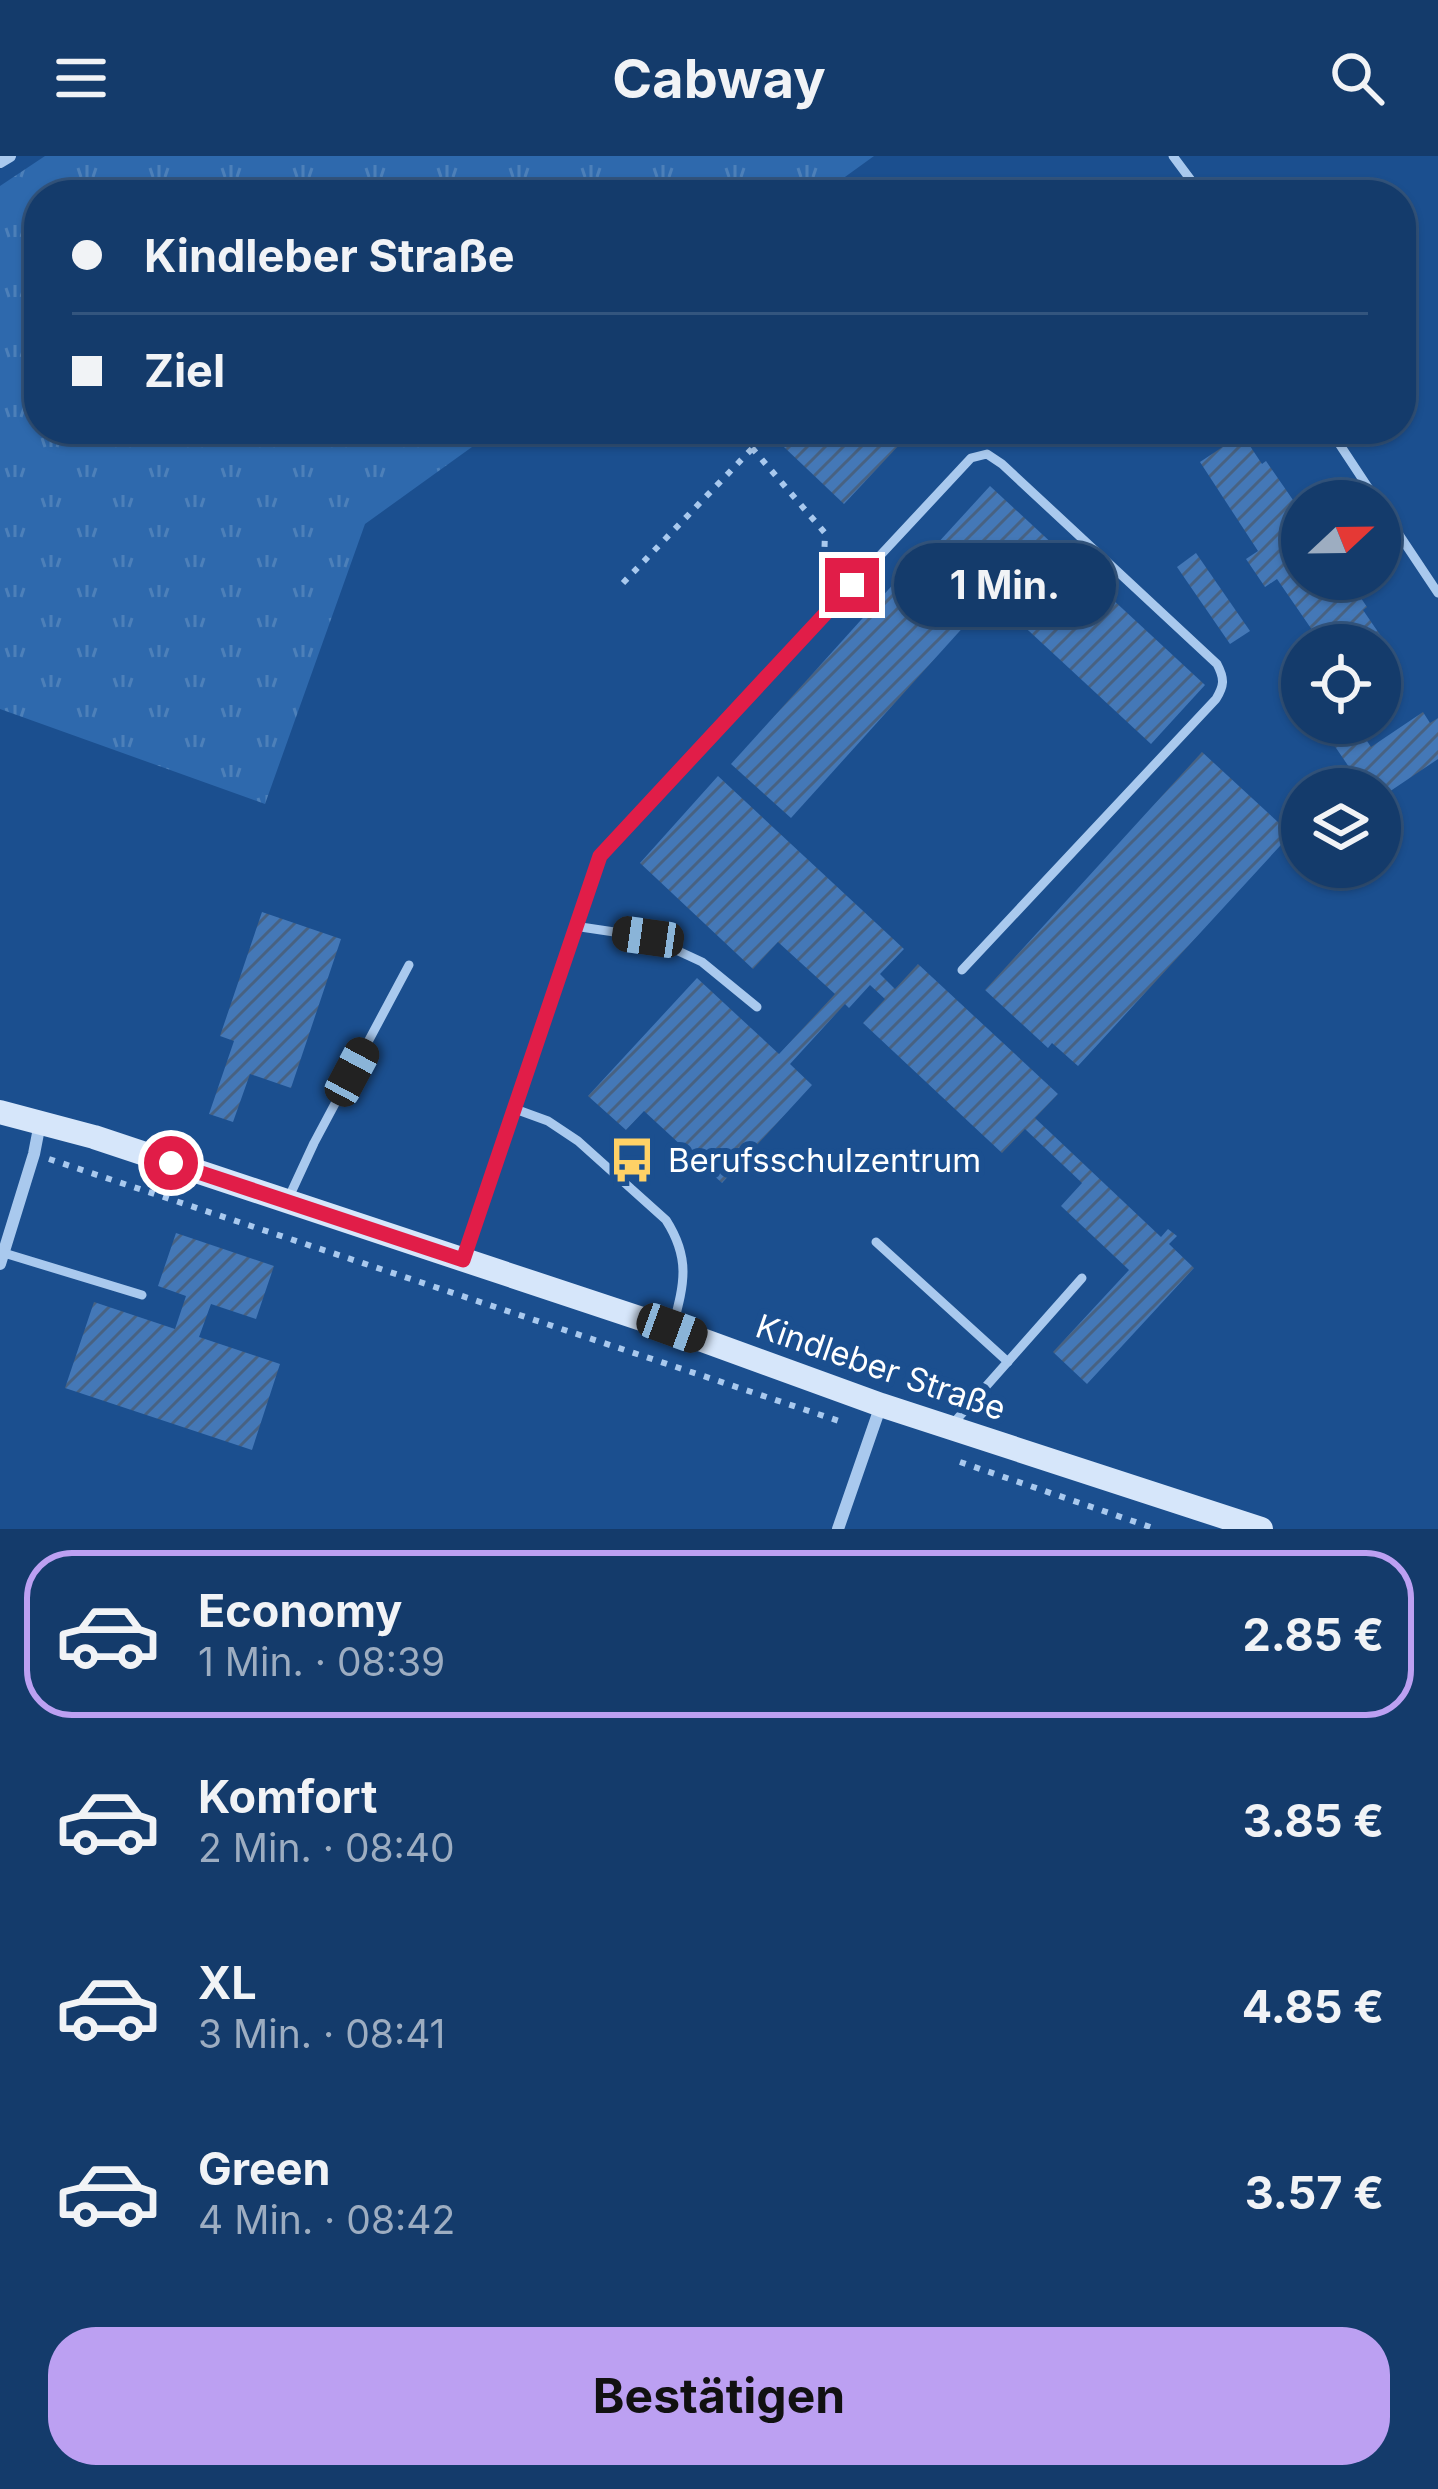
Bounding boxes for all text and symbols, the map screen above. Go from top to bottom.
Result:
icon: menu [48,45,114,111]
icon: search [1324,45,1390,111]
text: Cabway [612,46,826,111]
text: Kindleber Straße [144,228,515,283]
text: Ziel [144,343,225,398]
north arrow [1281,480,1401,600]
map controls [1281,480,1401,888]
callout: 1 Min. [894,543,1116,627]
route end [825,558,879,612]
text: 1 Min. [950,561,1060,608]
button: locate [1281,624,1401,744]
button: layers [1281,768,1401,888]
car [610,914,686,960]
car [319,1032,385,1112]
bus stop icon: Berufsschulzentrum [607,1135,657,1185]
route start [144,1136,198,1190]
place label: Berufsschulzentrum [668,1140,981,1180]
car [632,1299,712,1357]
street label: Kindleber Straße [751,1306,1011,1428]
icon: car [54,1580,162,1688]
text: Economy [198,1583,402,1638]
text: 2.85 € [1242,1607,1384,1662]
text: 1 Min. · 08:39 [198,1638,445,1685]
icon: car [54,1766,162,1874]
text: Komfort [198,1769,377,1824]
text: 3.85 € [1243,1793,1384,1848]
text: 2 Min. · 08:40 [198,1824,455,1871]
icon: car [54,1952,162,2060]
text: XL [198,1955,257,2010]
text: 4.85 € [1242,1979,1384,2034]
text: 3 Min. · 08:41 [198,2010,445,2057]
icon: car [54,2138,162,2246]
text: Green [198,2141,331,2196]
text: 3.57 € [1245,2165,1384,2220]
text: 4 Min. · 08:42 [198,2196,455,2243]
button: Bestätigen [48,2327,1390,2465]

